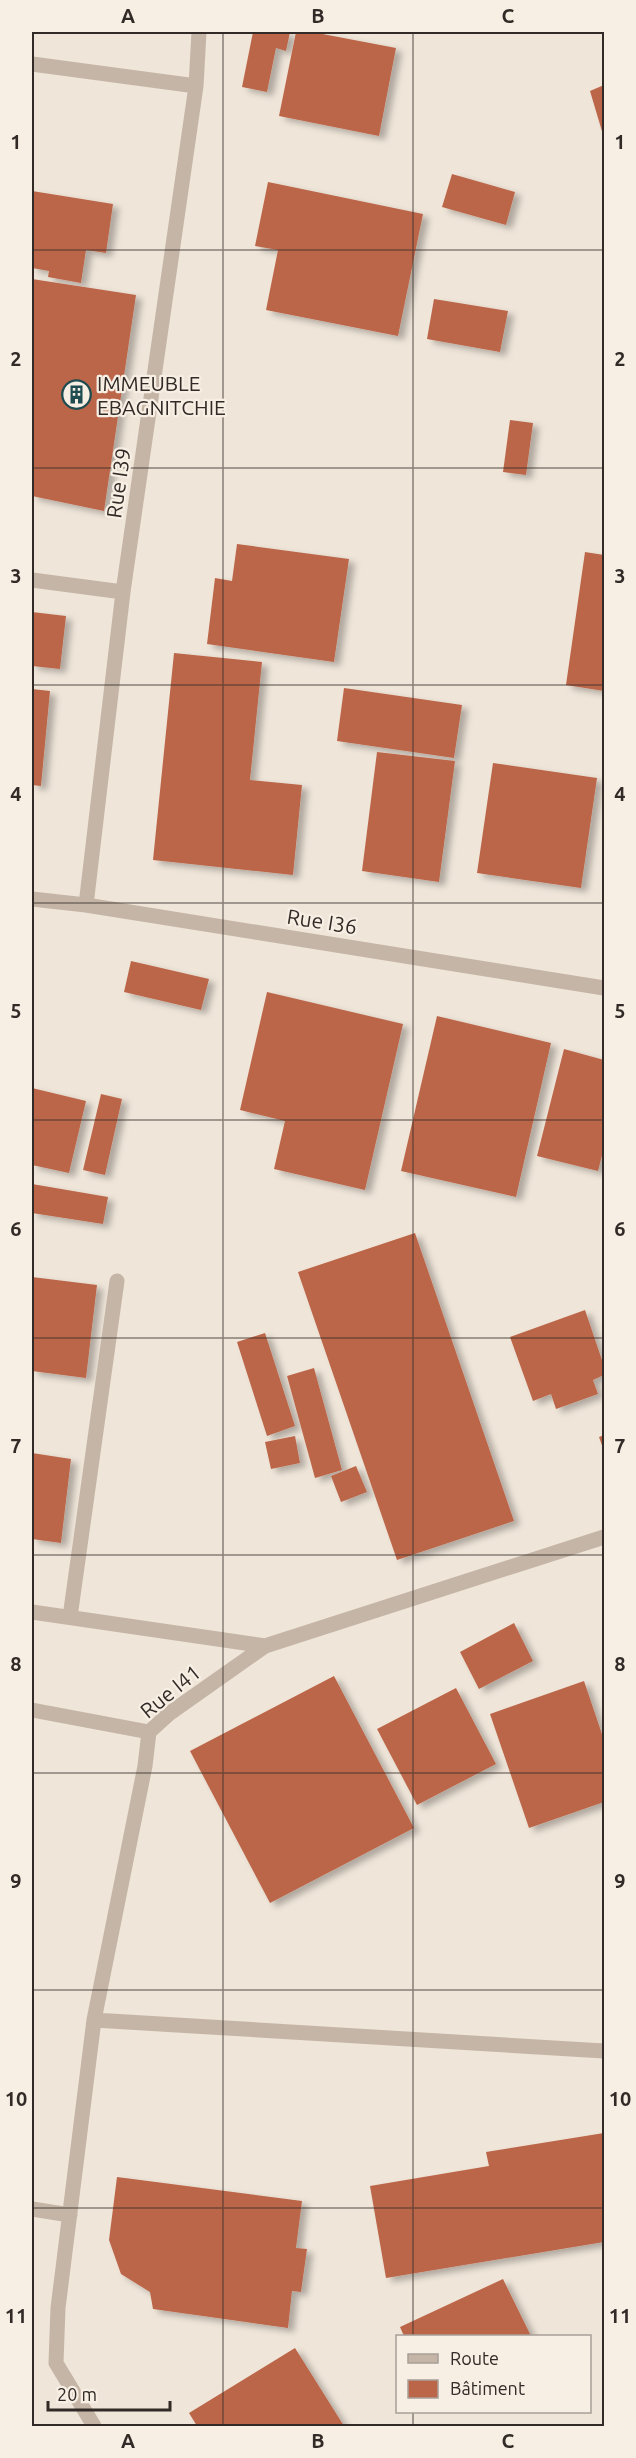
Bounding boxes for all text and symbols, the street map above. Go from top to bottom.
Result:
text: A [121,4,135,27]
text: B [311,4,325,27]
text: C [502,4,515,27]
text: 1 [10,130,22,153]
text: 1 [614,130,626,153]
text: 2 [10,347,22,370]
text: 2 [614,347,626,370]
place label: IMMEUBLE EBAGNITCHIE [97,371,226,419]
building icon: IMMEUBLE EBAGNITCHIE [60,379,92,411]
street label: Rue I39 [101,446,135,520]
text: 3 [10,564,22,587]
text: 3 [614,564,626,587]
text: 4 [10,782,22,805]
text: 4 [614,782,626,805]
street label: Rue I36 [285,904,359,938]
text: 5 [10,999,22,1022]
text: 5 [614,999,626,1022]
text: 6 [10,1217,22,1240]
text: 6 [614,1217,626,1240]
text: 7 [10,1434,22,1457]
text: 7 [614,1434,626,1457]
text: 8 [10,1652,22,1675]
text: 8 [614,1652,626,1675]
street label: Rue I41 [135,1659,205,1723]
text: 9 [10,1869,22,1892]
text: 9 [614,1869,626,1892]
text: 10 [5,2087,27,2110]
text: 10 [609,2087,631,2110]
text: 11 [5,2304,27,2327]
text: 11 [609,2304,631,2327]
legend [396,2335,591,2413]
text: Route [450,2348,499,2368]
scale bar [48,2374,170,2412]
text: Bâtiment [450,2378,525,2398]
text: 20 m [57,2384,97,2404]
text: A [121,2429,135,2452]
text: B [311,2429,325,2452]
text: C [502,2429,515,2452]

